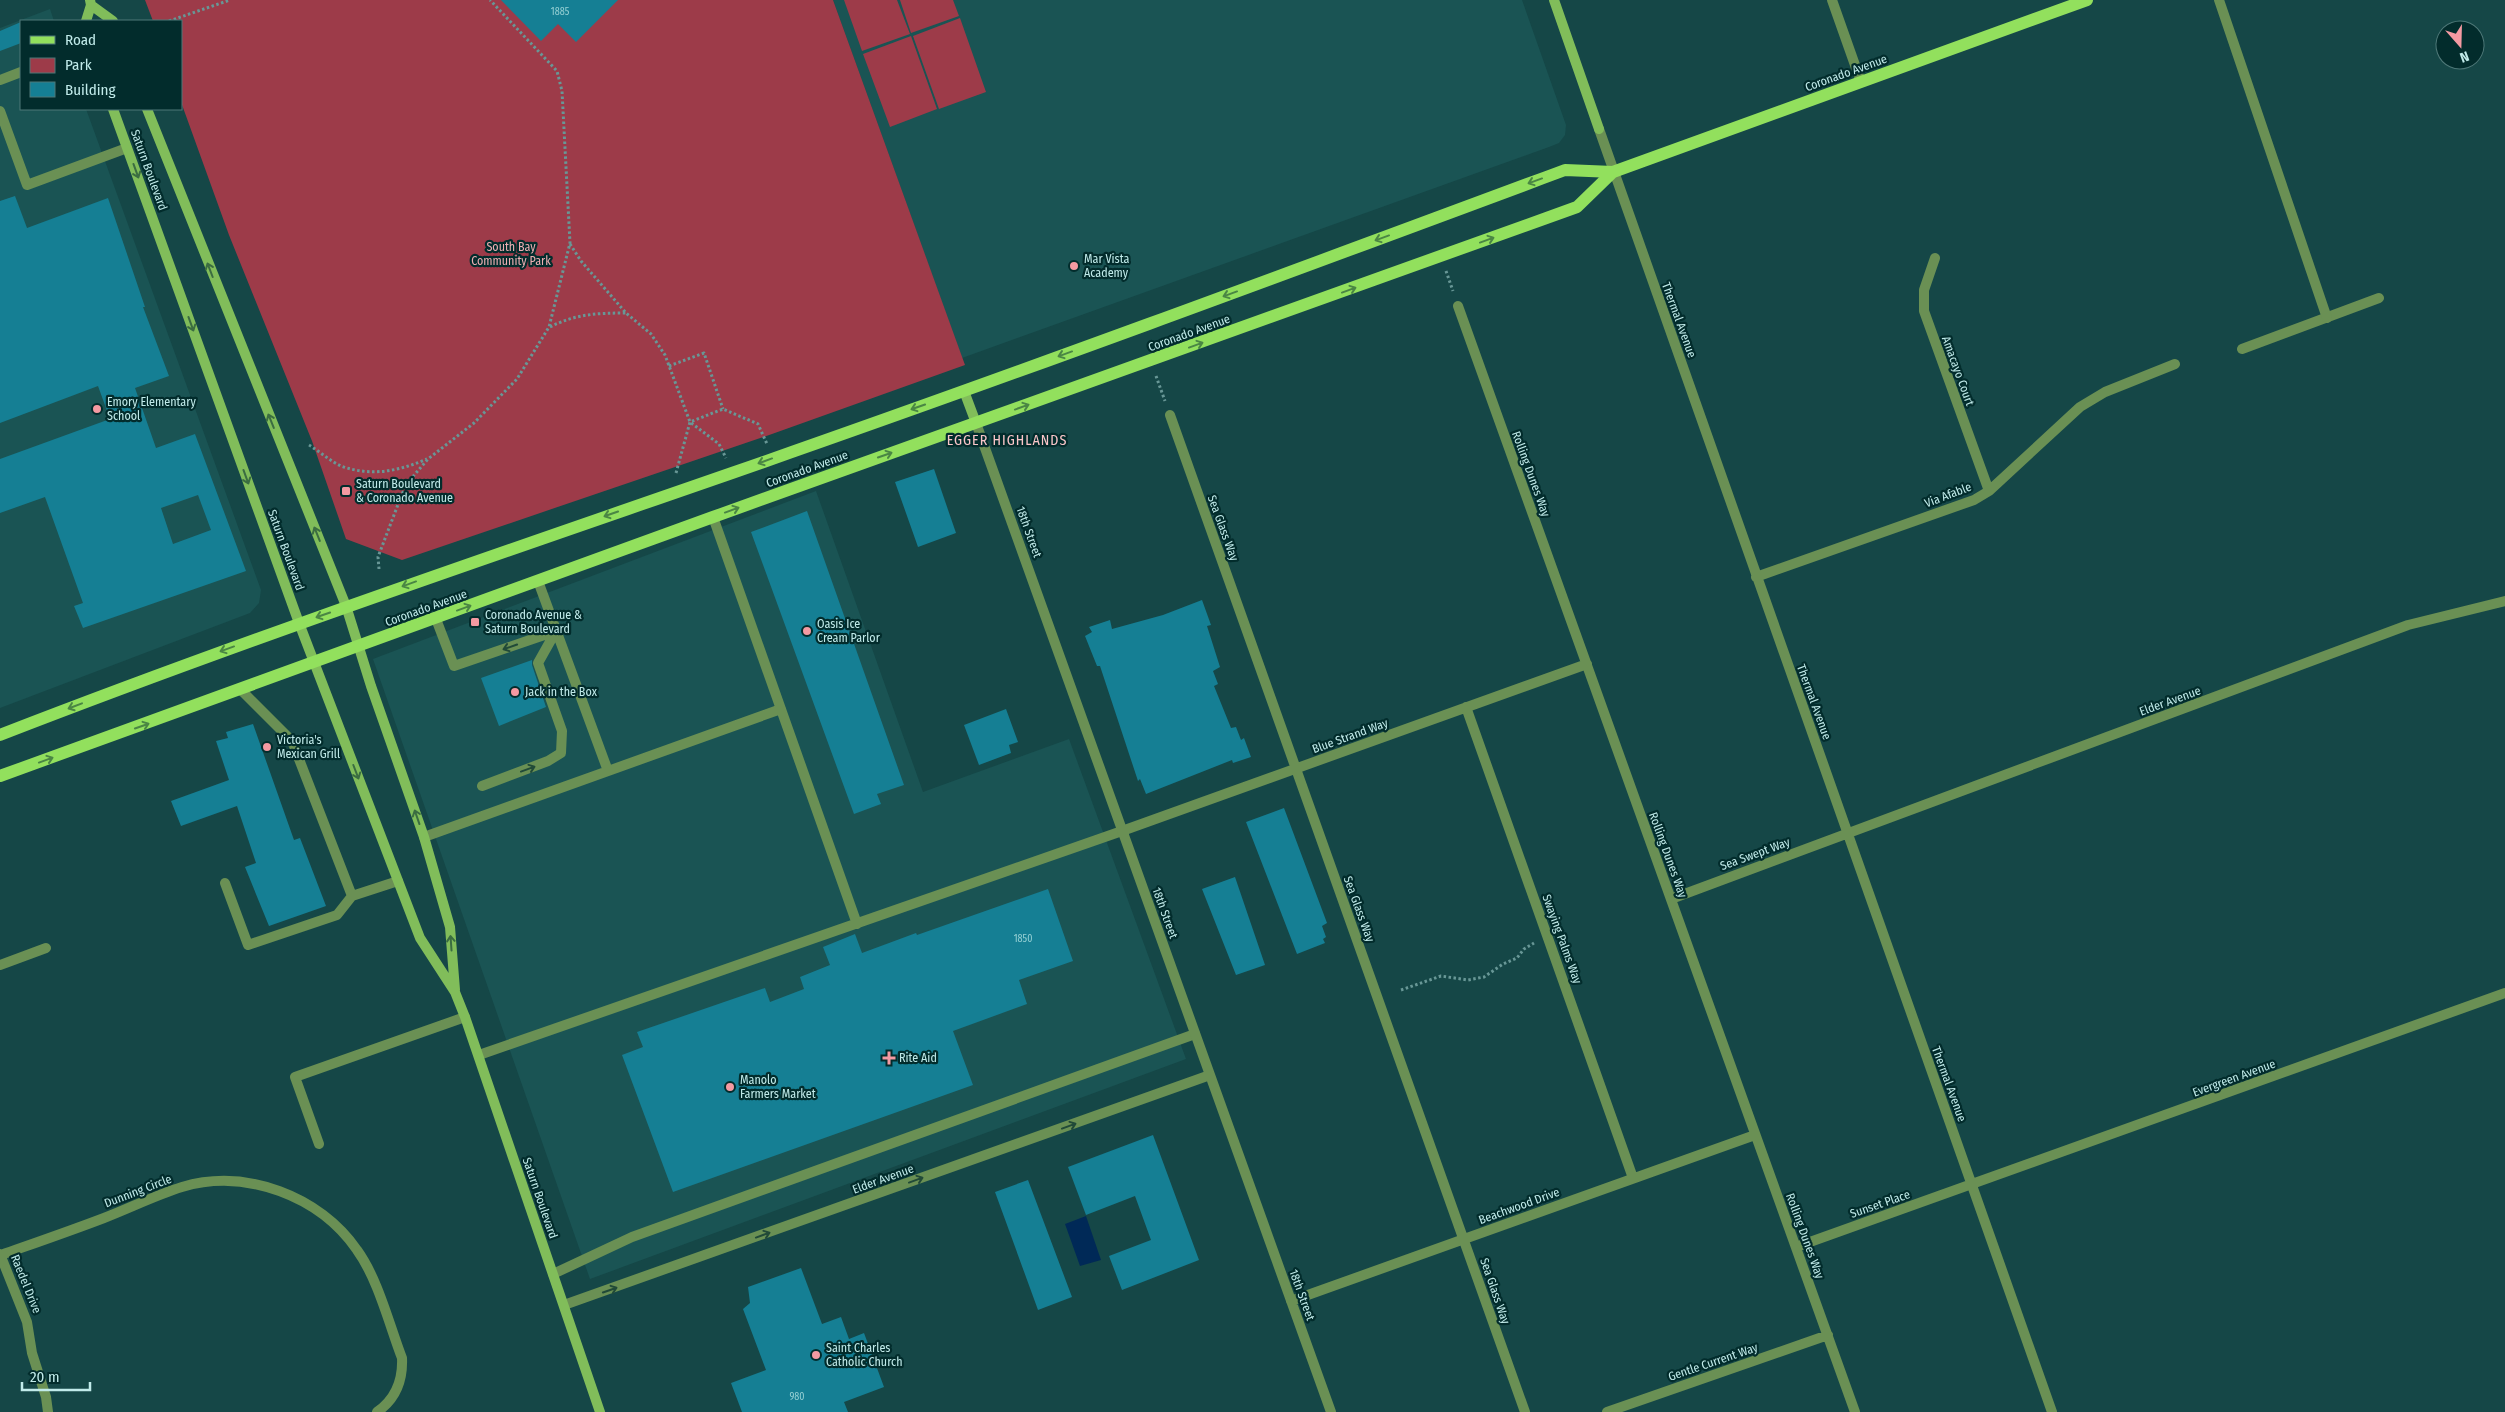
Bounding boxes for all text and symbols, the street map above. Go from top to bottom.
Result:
house number: 1885 [551,6,570,18]
legend [20,20,182,110]
north arrow [2435,20,2485,70]
text: Road [65,31,96,49]
text: N [2457,47,2471,66]
street label: Coronado Avenue [1803,52,1889,94]
text: Park [65,56,92,74]
text: Building [65,81,116,99]
street label: Saturn Boulevard [128,128,170,212]
one-way arrow [132,163,141,178]
one-way arrow [1528,177,1543,186]
one-way arrow [1375,234,1390,243]
one-way arrow [1478,235,1494,244]
park label: South Bay Community Park [471,240,551,268]
place label: Mar Vista Academy [1084,252,1130,280]
marker: Mar Vista Academy [1068,260,1080,272]
one-way arrow [205,263,215,278]
street label: Thermal Avenue [1659,280,1699,360]
one-way arrow [1341,285,1356,294]
one-way arrow [1222,290,1238,299]
street label: Coronado Avenue [1146,312,1232,354]
one-way arrow [187,316,196,331]
street label: Amacayo Court [1939,334,1977,408]
one-way arrow [1188,340,1203,349]
one-way arrow [1058,350,1073,359]
place label: Emory Elementary School [107,395,196,423]
one-way arrow [910,402,926,412]
one-way arrow [1014,402,1029,411]
marker: Emory Elementary School [91,403,103,415]
one-way arrow [266,414,276,429]
street label: Rolling Dunes Way [1509,429,1553,519]
district label: EGGER HIGHLANDS [947,432,1067,449]
street label: Coronado Avenue [764,448,850,490]
one-way arrow [877,450,893,459]
one-way arrow [758,457,773,466]
one-way arrow [242,468,251,484]
place label: Saturn Boulevard & Coronado Avenue [356,477,453,505]
street label: Via Afable [1923,480,1973,510]
marker: Saturn Boulevard & Coronado Avenue [340,485,352,497]
street label: Sea Glass Way [1205,493,1242,563]
one-way arrow [724,505,740,514]
street label: 18th Street [1013,505,1045,559]
street label: Saturn Boulevard [265,508,307,592]
one-way arrow [604,510,620,519]
one-way arrow [312,527,321,542]
one-way arrow [402,580,418,589]
street label: Coronado Avenue [383,587,469,629]
one-way arrow [456,603,472,612]
place label: Coronado Avenue & Saturn Boulevard [485,608,582,636]
one-way arrow [316,611,331,620]
marker: Coronado Avenue & Saturn Boulevard [469,616,481,628]
place label: Oasis Ice Cream Parlor [817,617,881,645]
marker: Oasis Ice Cream Parlor [801,625,813,637]
one-way arrow [503,643,518,652]
one-way arrow [220,645,235,654]
street label: Thermal Avenue [1794,662,1834,742]
street label: Elder Avenue [2137,683,2203,719]
place label: Jack in the Box [525,685,598,699]
marker: Jack in the Box [509,686,521,698]
one-way arrow [68,702,83,711]
street label: Blue Strand Way [1310,716,1390,756]
one-way arrow [134,721,149,730]
place label: Victoria's Mexican Grill [277,733,340,761]
marker: Victoria's Mexican Grill [261,741,273,753]
one-way arrow [38,755,53,764]
one-way arrow [352,763,361,779]
one-way arrow [519,764,535,773]
one-way arrow [412,810,421,826]
street label: Rolling Dunes Way [1646,810,1690,900]
street label: Sea Swept Way [1718,835,1792,873]
street label: Sea Glass Way [1341,874,1378,944]
street label: 18th Street [1149,886,1181,940]
street label: Swaying Palms Way [1539,892,1585,986]
house number: 1850 [1014,933,1032,945]
one-way arrow [447,935,456,951]
street label: Thermal Avenue [1929,1044,1969,1124]
place label: Rite Aid [899,1051,937,1065]
marker: Rite Aid [883,1052,895,1064]
street label: Evergreen Avenue [2191,1056,2277,1099]
place label: Manolo Farmers Market [740,1073,816,1101]
marker: Manolo Farmers Market [724,1081,736,1093]
one-way arrow [1061,1121,1076,1130]
street label: Saturn Boulevard [520,1156,560,1240]
street label: Elder Avenue [850,1161,916,1197]
street label: Dunning Circle [102,1172,174,1210]
one-way arrow [908,1175,923,1184]
street label: Beachwood Drive [1477,1185,1561,1227]
street label: Sunset Place [1848,1187,1912,1221]
street label: Rolling Dunes Way [1783,1191,1827,1281]
one-way arrow [755,1230,770,1239]
street label: Raedel Drive [8,1253,44,1315]
street label: Sea Glass Way [1477,1256,1513,1326]
street label: 18th Street [1286,1268,1318,1322]
one-way arrow [601,1284,617,1294]
street label: Gentle Current Way [1666,1340,1760,1384]
place label: Saint Charles Catholic Church [826,1341,902,1369]
marker: Saint Charles Catholic Church [810,1349,822,1361]
scale bar [22,1360,90,1392]
text: 20 m [30,1368,60,1386]
house number: 980 [789,1391,805,1403]

